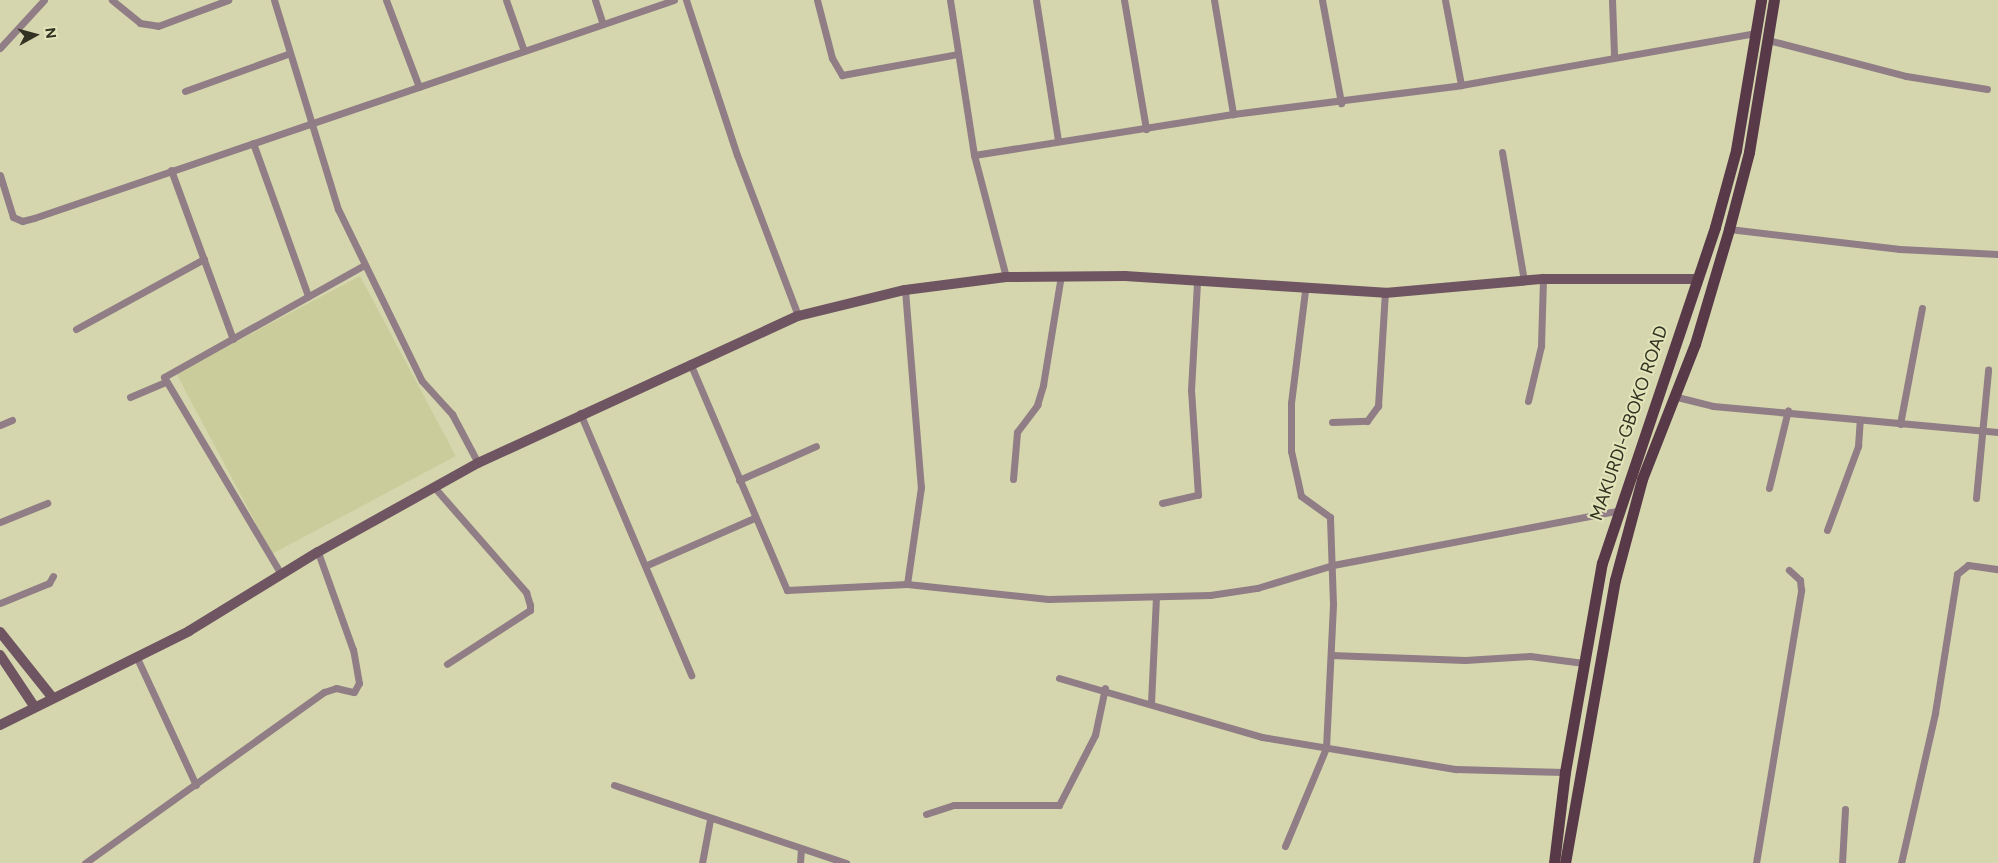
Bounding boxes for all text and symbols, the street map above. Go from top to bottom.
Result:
north arrow [10,10,60,60]
text: N [41,27,59,40]
street label: MAKURDI-GBOKO ROAD [1585,323,1673,523]

